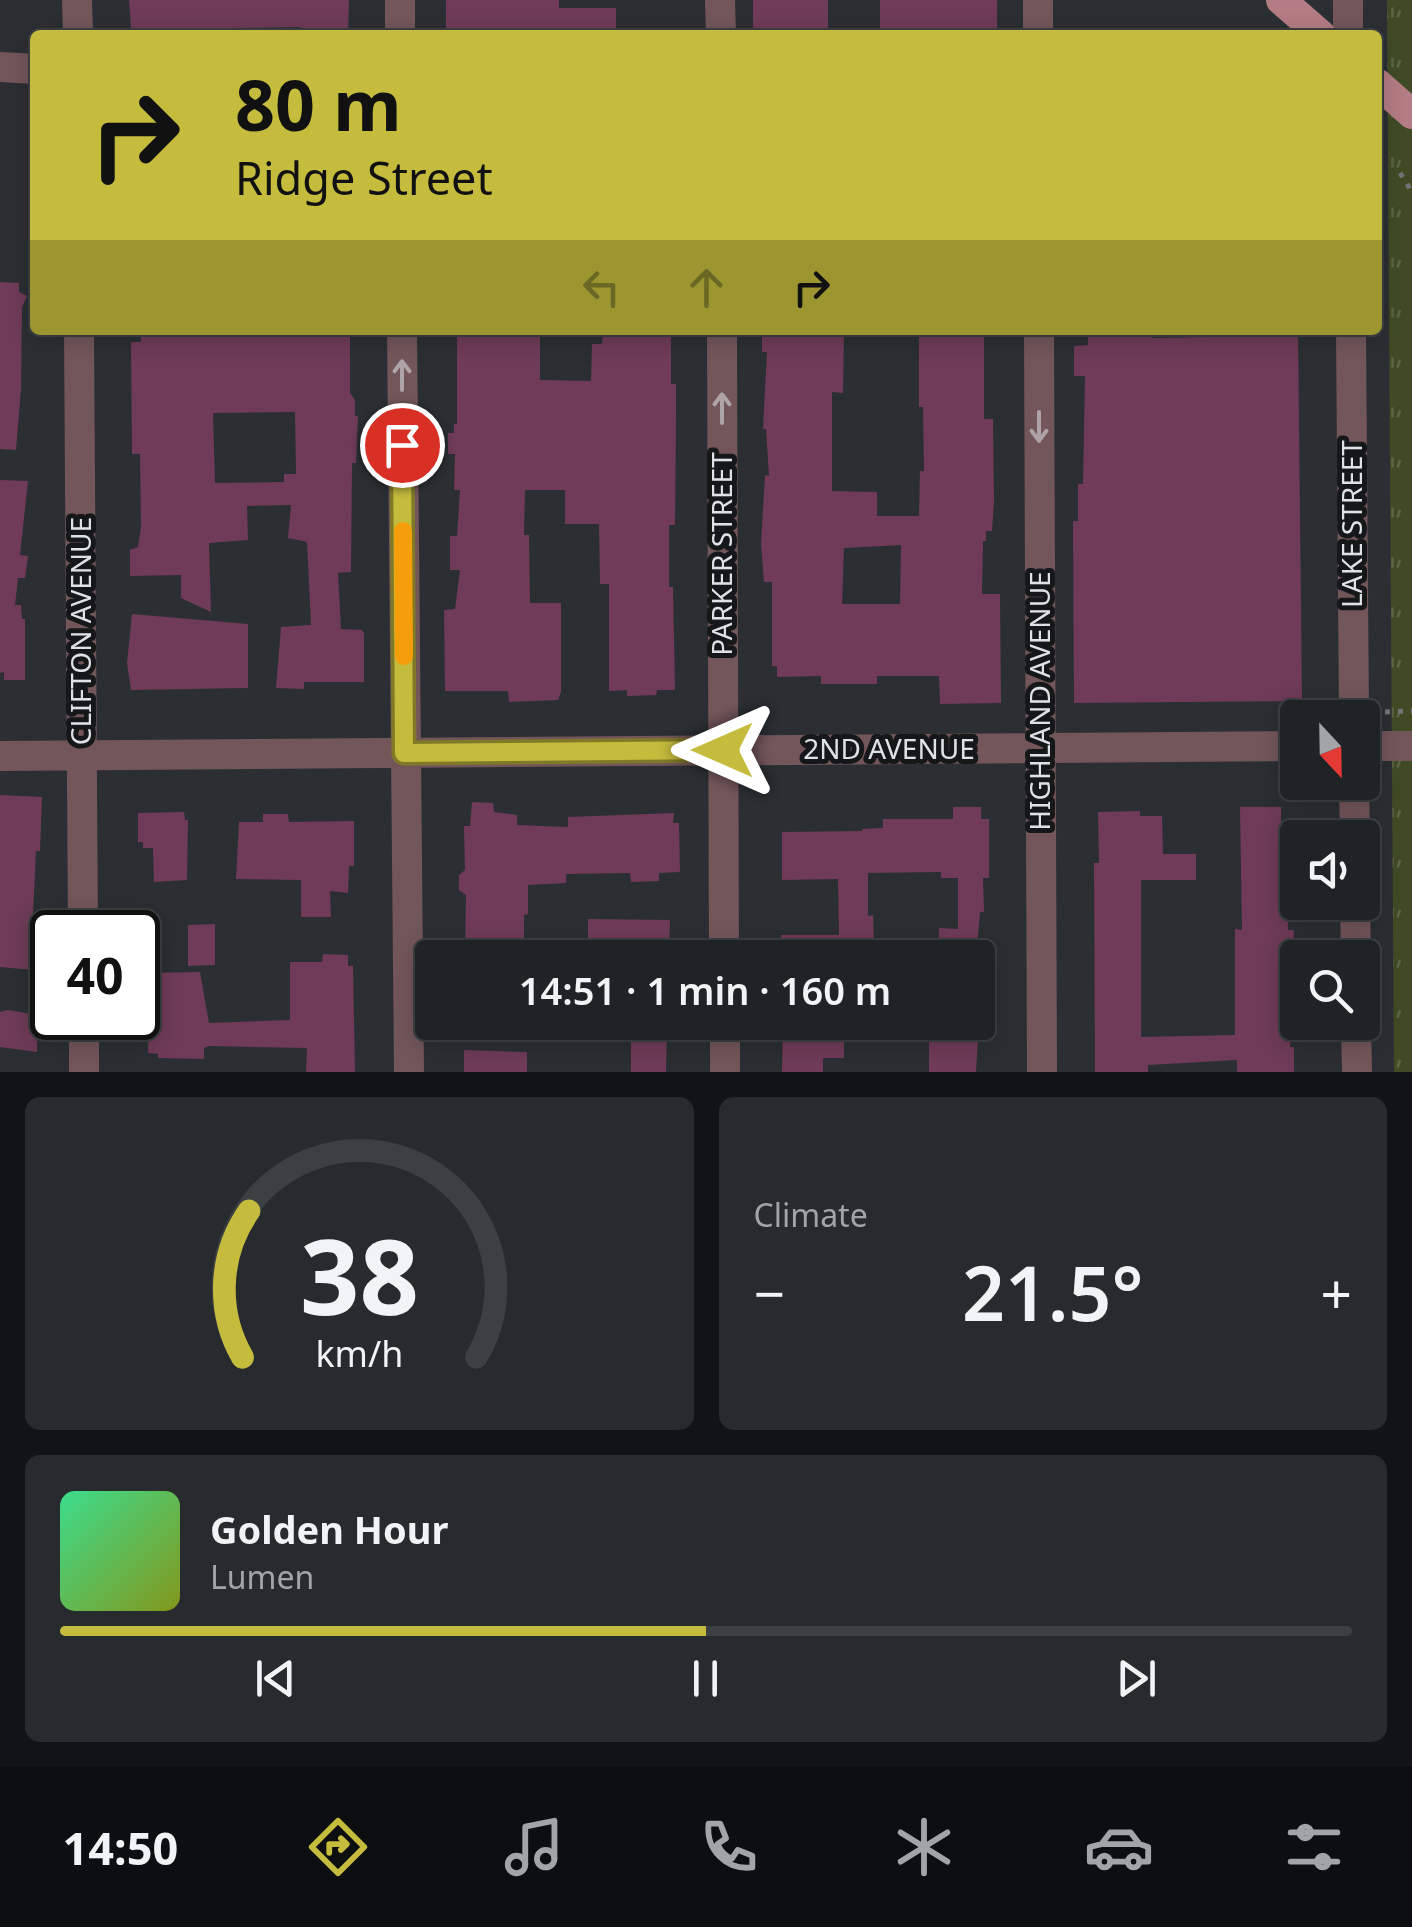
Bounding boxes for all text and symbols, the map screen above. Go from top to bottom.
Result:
text: 80 m [235,56,402,152]
icon: right [70,70,200,200]
text: Ridge Street [235,147,493,208]
icon: left [574,260,629,315]
icon: ahead [679,260,734,315]
icon: right [784,260,839,315]
one-way arrow [392,360,412,392]
one-way arrow [712,392,732,424]
pin [360,403,445,488]
one-way arrow [1030,410,1048,443]
icon: arrive [375,418,430,473]
street label: LAKE STREET [1332,440,1370,608]
street label: PARKER STREET [702,452,740,656]
street label: CLIFTON AVENUE [61,517,99,745]
street label: HIGHLAND AVENUE [1020,571,1058,831]
position arrow [671,698,775,802]
north arrow [1280,700,1380,800]
map controls [1280,700,1380,1040]
street label: 2ND AVENUE [803,729,975,767]
button: sound [1280,820,1380,920]
speed limit sign: 40 [30,910,160,1040]
button: search [1280,940,1380,1040]
text: 14:51 · 1 min · 160 m [519,964,891,1016]
text: Climate [754,1193,868,1236]
text: 38 [300,1204,419,1345]
text: 21.5° [962,1241,1143,1343]
text: − [754,1255,785,1330]
text: + [1321,1255,1352,1330]
text: km/h [315,1329,403,1377]
text: Golden Hour [210,1503,448,1555]
text: Lumen [210,1555,314,1598]
icon: previous [248,1651,303,1706]
icon: pause [678,1651,733,1706]
icon: next [1109,1651,1164,1706]
icon: directions [303,1812,373,1882]
icon: music [499,1812,569,1882]
icon: phone [694,1812,764,1882]
icon: climate [889,1812,959,1882]
icon: car [1084,1812,1154,1882]
icon: filters [1279,1812,1349,1882]
text: 14:50 [63,1817,178,1878]

